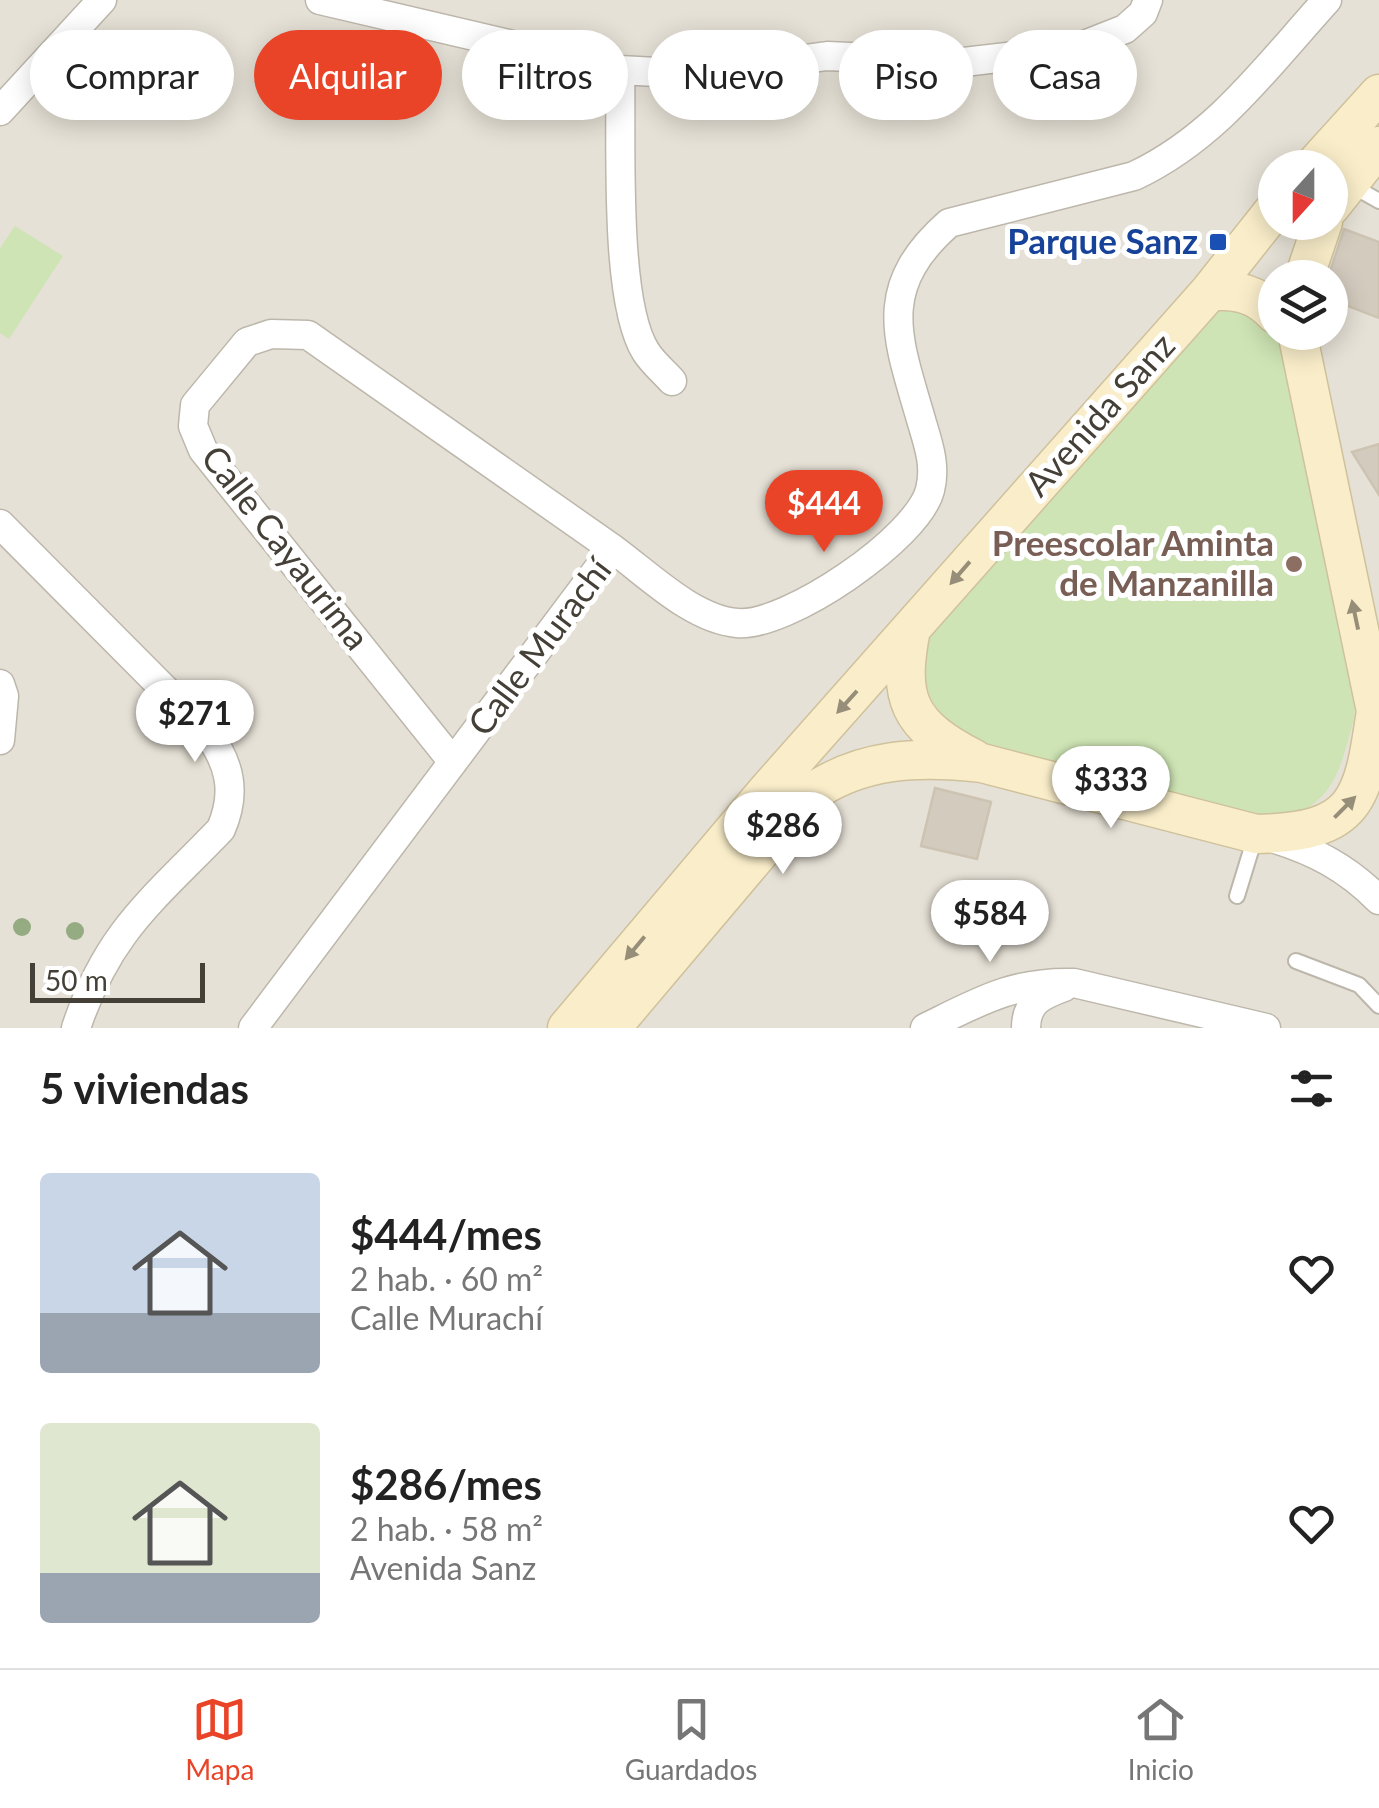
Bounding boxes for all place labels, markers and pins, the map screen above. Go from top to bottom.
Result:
place label: Parque Sanz [1007,219,1198,261]
marker: Parque Sanz [1207,231,1229,253]
pin: $444 [765,470,883,555]
place label: Preescolar Aminta de Manzanilla [992,521,1274,603]
marker: Preescolar Aminta de Manzanilla [1283,553,1305,575]
pin: $271 [136,680,254,765]
pin: $333 [1052,746,1170,831]
pin: $286 [724,792,842,877]
pin: $584 [931,880,1049,965]

